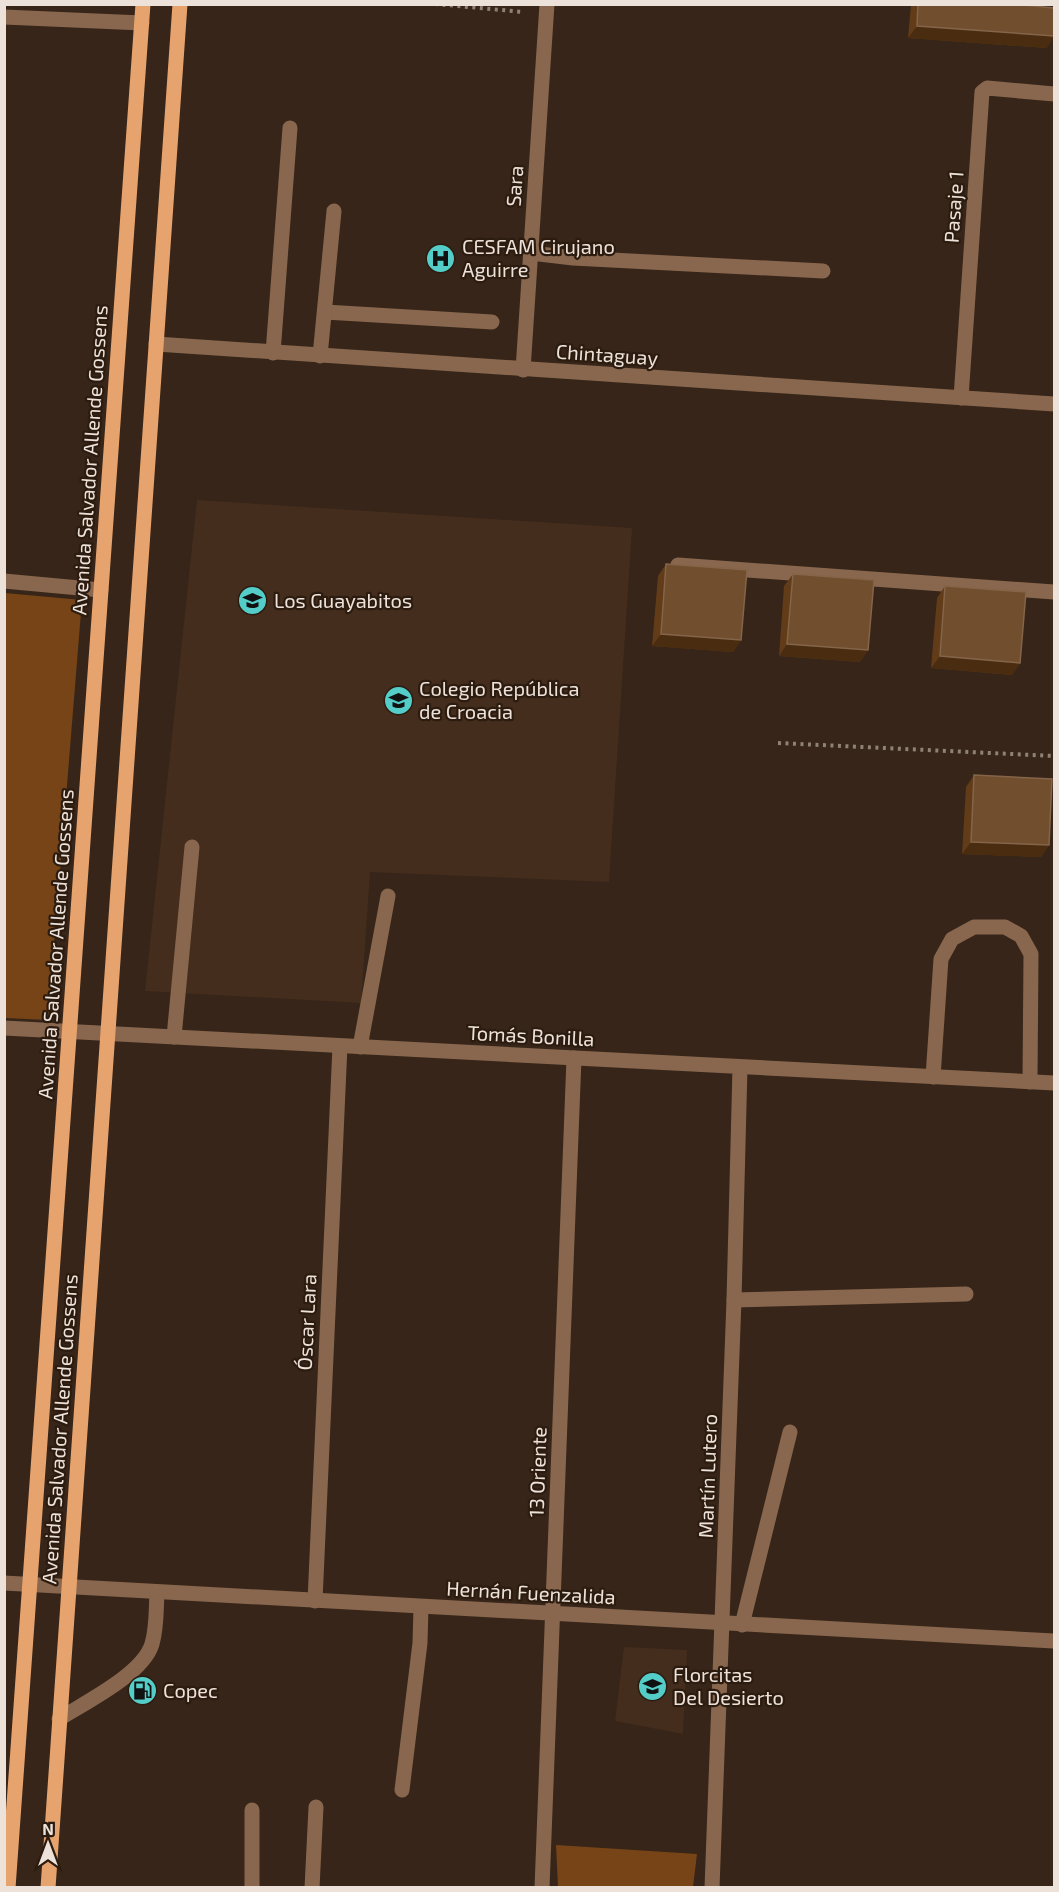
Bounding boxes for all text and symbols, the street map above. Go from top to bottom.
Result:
street label: Sara [501,165,527,207]
street label: Pasaje 1 [939,170,967,244]
place label: CESFAM Cirujano Aguirre [462,234,615,281]
hospital icon: CESFAM Cirujano Aguirre [425,242,457,274]
street label: Avenida Salvador Allende Gossens [66,304,112,616]
street label: Chintaguay [555,338,659,370]
school or university icon: Los Guayabitos [237,584,269,616]
place label: Los Guayabitos [274,588,412,612]
place label: Colegio República de Croacia [419,676,579,723]
school or university icon: Colegio República de Croacia [382,684,414,716]
street label: Avenida Salvador Allende Gossens [32,788,78,1100]
street label: Tomás Bonilla [467,1020,595,1050]
street label: Avenida Salvador Allende Gossens [36,1273,82,1585]
street label: Óscar Lara [291,1273,321,1371]
street label: Martín Lutero [693,1413,721,1539]
street label: 13 Oriente [523,1426,551,1518]
street label: Hernán Fuenzalida [446,1576,616,1608]
place label: Florcitas Del Desierto [673,1662,784,1709]
school or university icon: Florcitas Del Desierto [636,1670,668,1702]
fuel station icon: Copec [126,1674,158,1706]
place label: Copec [163,1678,218,1702]
north arrow [18,1814,78,1874]
text: N [42,1819,54,1838]

